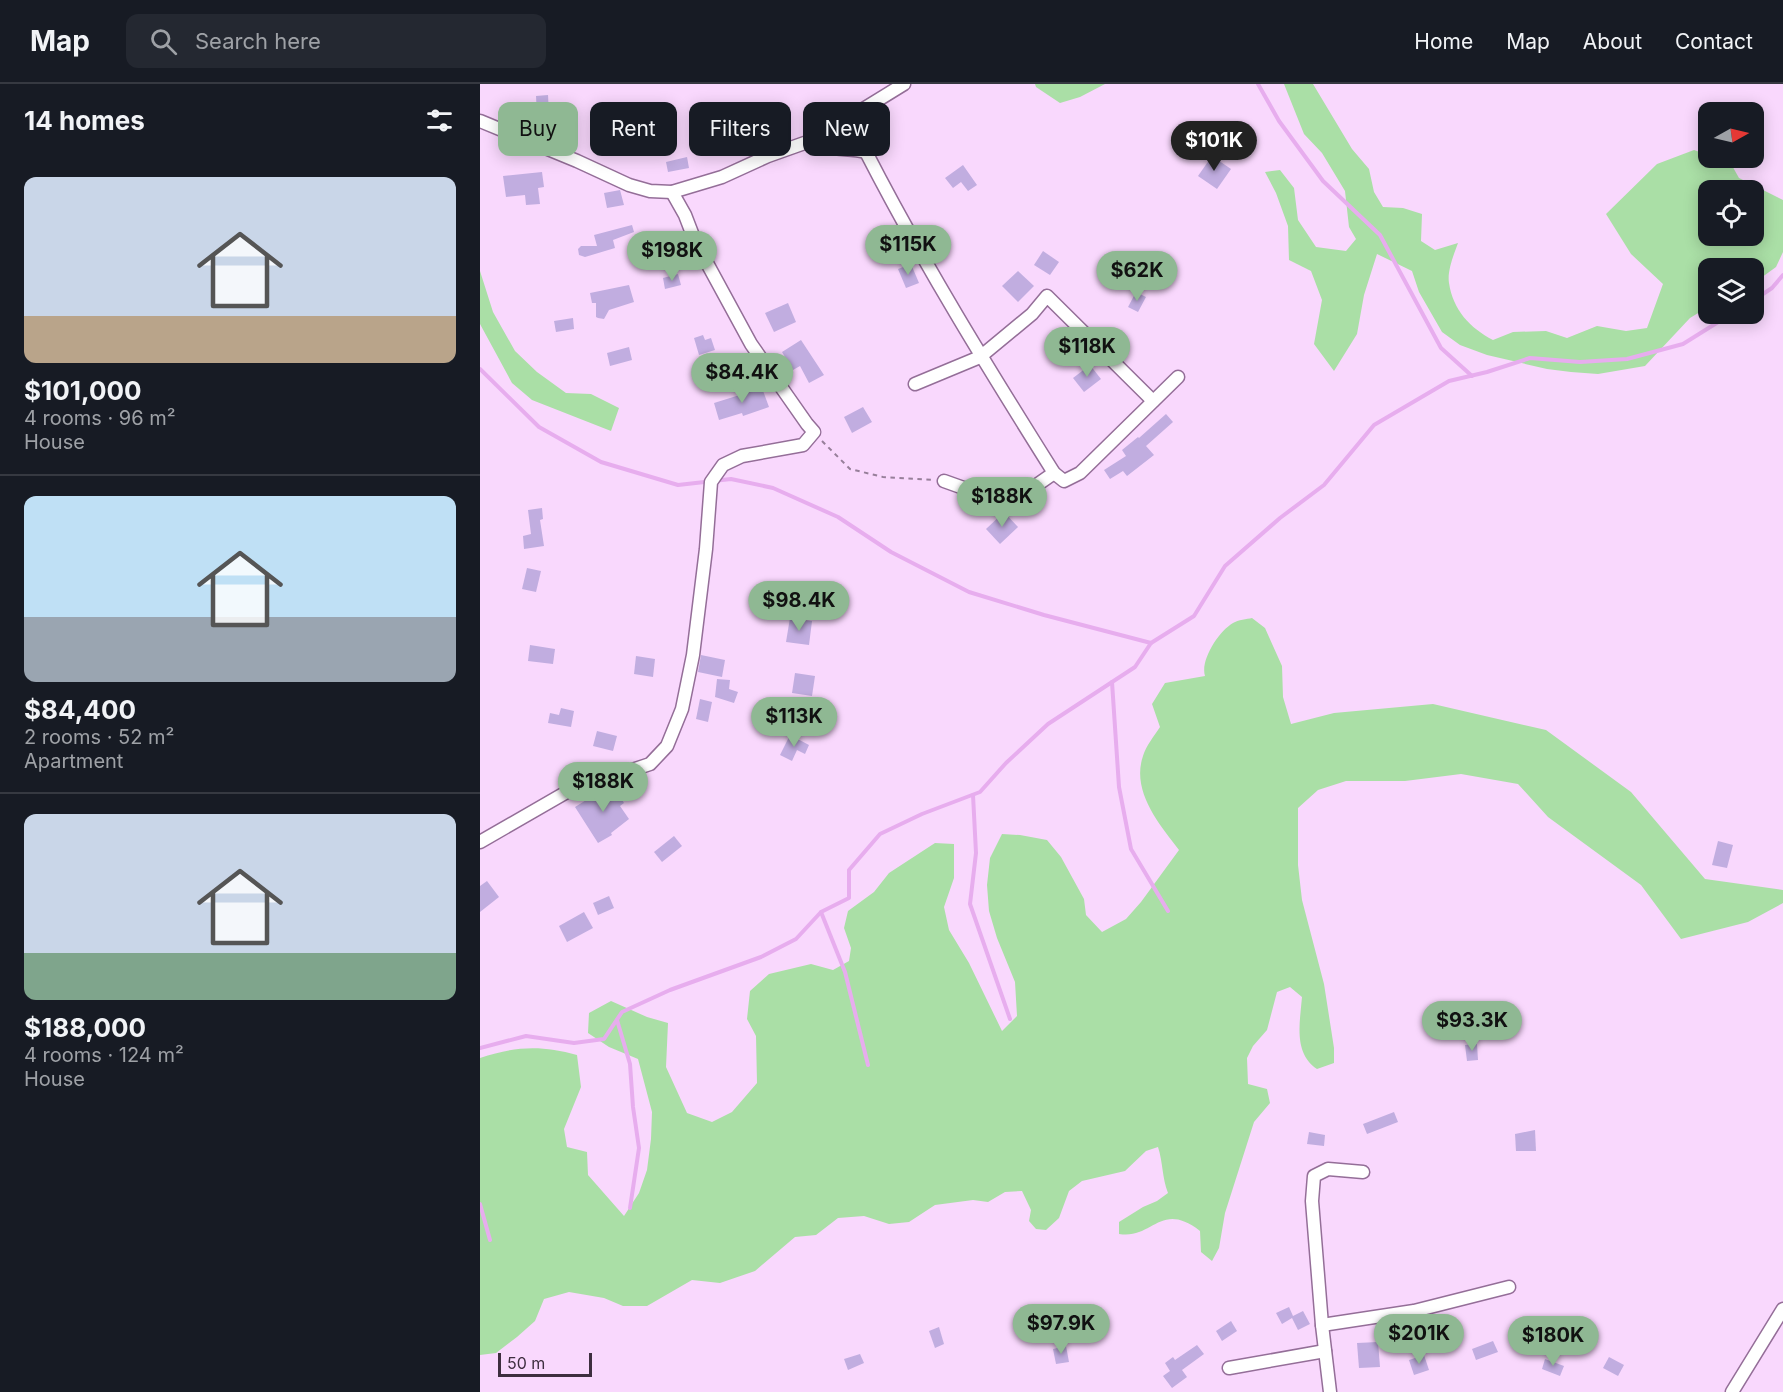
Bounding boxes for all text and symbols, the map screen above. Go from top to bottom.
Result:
search box [126,14,546,68]
text: Map [30,24,90,58]
icon: search [147,25,180,58]
text: Search here [195,28,321,54]
text: Home [1414,29,1473,54]
text: Map [1506,29,1550,54]
text: About [1583,29,1642,54]
text: Contact [1675,29,1753,54]
chip: Buy [498,102,578,156]
chip: Rent [590,102,677,156]
chip: Filters [689,102,791,156]
chip: New [803,102,890,156]
north arrow [1698,102,1764,168]
map controls [1698,102,1764,324]
icon: filters [423,104,456,137]
text: 14 homes [24,105,145,136]
pin: $101K [1172,121,1256,172]
text: $101K [1185,128,1243,152]
button: locate [1698,180,1764,246]
icon: home [186,216,294,324]
pin: $115K [866,225,950,276]
pin: $198K [630,231,714,282]
text: $115K [879,232,937,256]
text: $198K [641,238,703,262]
pin: $62K [1101,251,1173,302]
text: $62K [1110,258,1164,282]
button: layers [1698,258,1764,324]
pin: $118K [1045,327,1129,378]
text: $118K [1058,334,1116,358]
pin: $84.4K [693,353,791,404]
text: $84.4K [705,360,779,384]
text: $101,000 [24,375,142,406]
text: 4 rooms · 96 m² [24,406,176,430]
text: House [24,430,85,454]
pin: $188K [960,477,1044,528]
text: $188K [971,484,1033,508]
icon: home [186,535,294,643]
pin: $98.4K [750,581,848,632]
text: $98.4K [762,588,836,612]
text: $84,400 [24,694,136,725]
pin: $113K [752,697,836,748]
text: $113K [765,704,823,728]
text: 2 rooms · 52 m² [24,725,174,749]
text: Apartment [24,749,123,773]
pin: $188K [561,762,645,813]
text: $188K [572,769,634,793]
icon: home [186,853,294,961]
pin: $93.3K [1423,1001,1521,1052]
text: $93.3K [1436,1008,1508,1032]
text: $188,000 [24,1012,146,1043]
text: 4 rooms · 124 m² [24,1043,184,1067]
text: House [24,1067,85,1091]
pin: $97.9K [1012,1304,1110,1355]
text: $97.9K [1027,1311,1095,1335]
pin: $201K [1377,1314,1461,1365]
pin: $180K [1511,1316,1595,1367]
text: $201K [1388,1321,1450,1345]
text: $180K [1522,1323,1584,1347]
scale bar [498,1350,592,1378]
text: 50 m [507,1353,545,1373]

